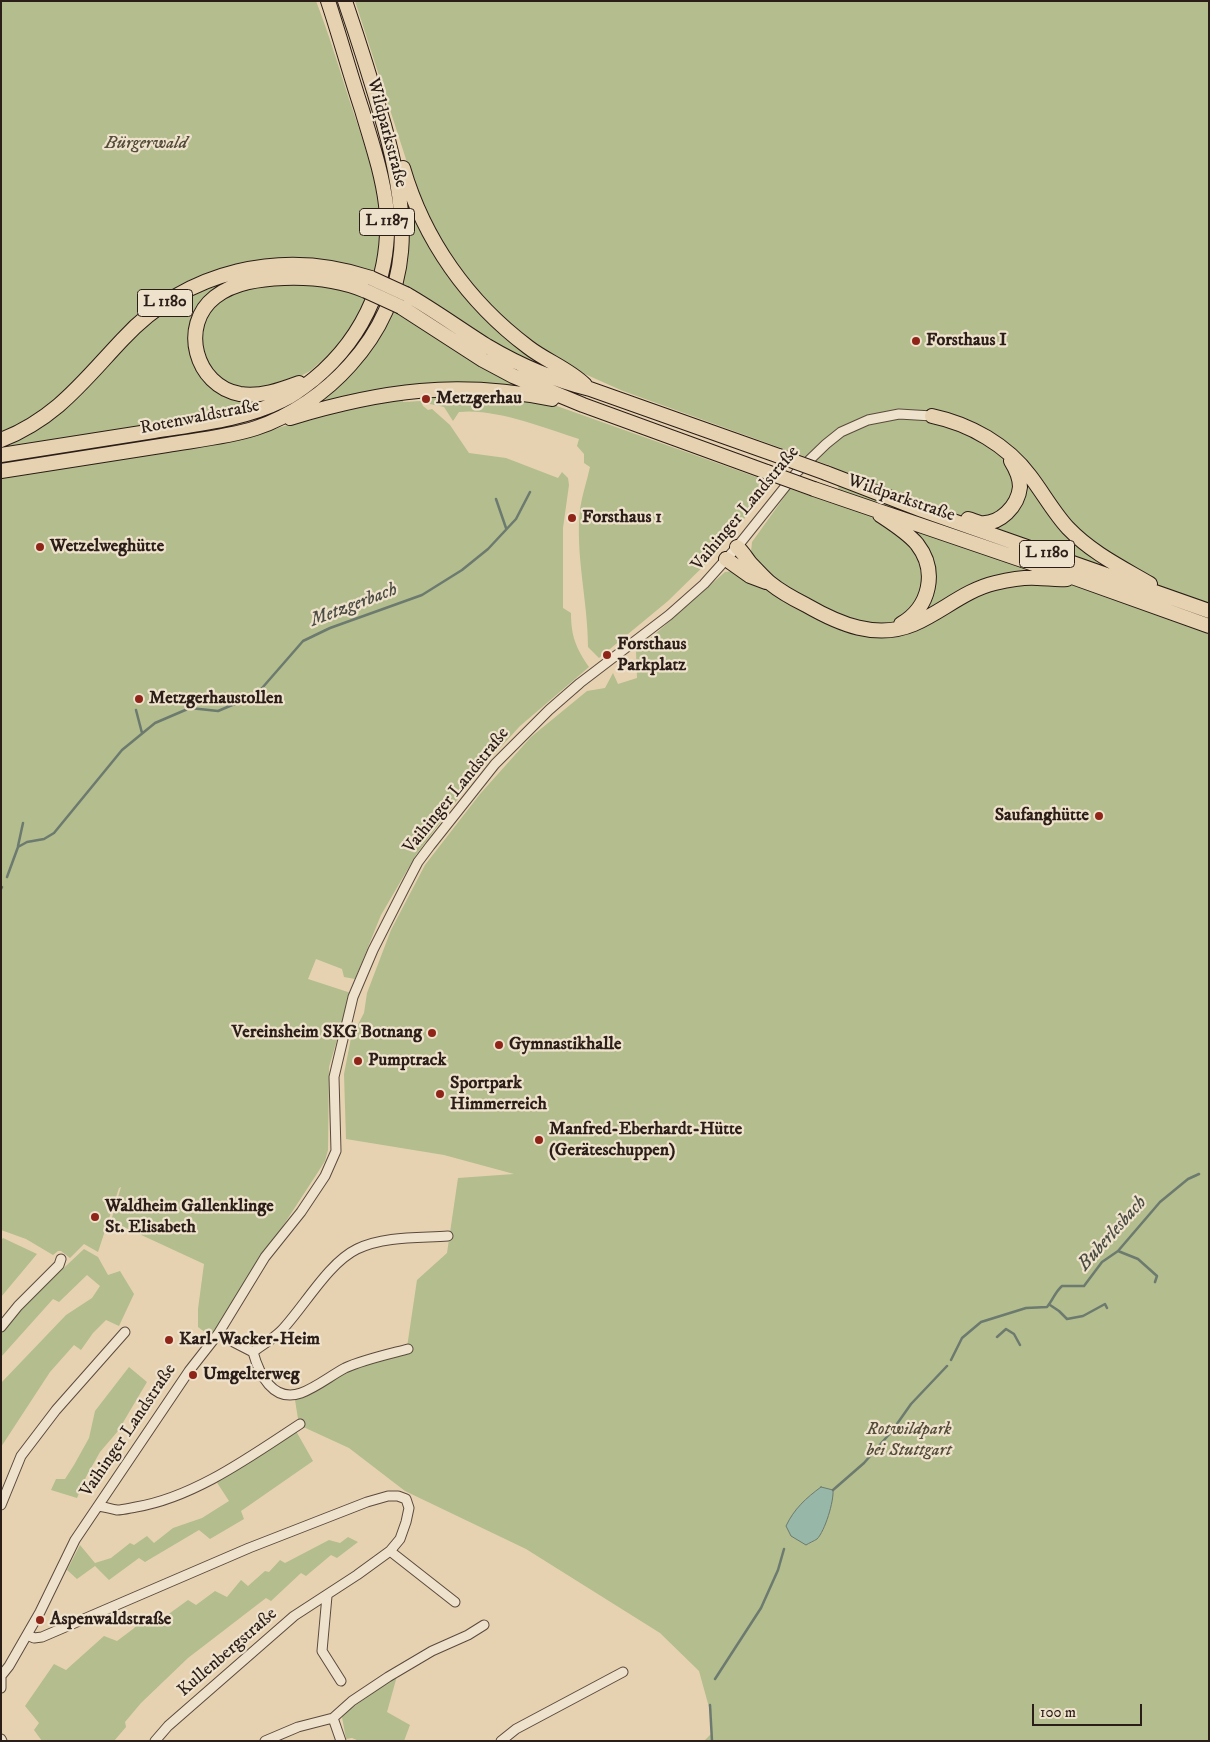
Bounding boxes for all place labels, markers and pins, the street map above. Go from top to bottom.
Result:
place label: Forsthaus I [926,330,1007,352]
marker: Forsthaus I [910,335,922,347]
place label: Metzgerhau [436,388,522,410]
marker: Metzgerhau [420,393,432,405]
place label: Forsthaus 1 [582,507,662,529]
marker: Forsthaus 1 [566,512,578,524]
place label: Wetzelweghütte [50,536,164,558]
marker: Wetzelweghütte [34,541,46,553]
place label: Forsthaus Parkplatz [617,634,686,676]
marker: Forsthaus Parkplatz [601,649,613,661]
place label: Metzgerhaustollen [149,688,283,710]
marker: Metzgerhaustollen [133,693,145,705]
place label: Saufanghütte [995,805,1089,827]
marker: Saufanghütte [1093,810,1105,822]
place label: Vereinsheim SKG Botnang [232,1022,422,1044]
marker: Vereinsheim SKG Botnang [426,1027,438,1039]
place label: Gymnastikhalle [509,1034,621,1056]
marker: Gymnastikhalle [493,1039,505,1051]
place label: Pumptrack [368,1050,446,1072]
marker: Pumptrack [352,1055,364,1067]
place label: Sportpark Himmerreich [450,1073,547,1116]
marker: Sportpark Himmerreich [434,1088,446,1100]
place label: Manfred-Eberhardt-Hütte (Geräteschuppen) [549,1119,742,1162]
marker: Manfred-Eberhardt-Hütte (Geräteschuppen) [533,1134,545,1146]
place label: Waldheim Gallenklinge St. Elisabeth [105,1196,274,1238]
marker: Waldheim Gallenklinge St. Elisabeth [89,1211,101,1223]
place label: Karl-Wacker-Heim [179,1329,320,1351]
marker: Karl-Wacker-Heim [163,1334,175,1346]
place label: Umgelterweg [203,1364,299,1386]
marker: Umgelterweg [187,1369,199,1381]
place label: Aspenwaldstraße [50,1609,171,1631]
marker: Aspenwaldstraße [34,1614,46,1626]

